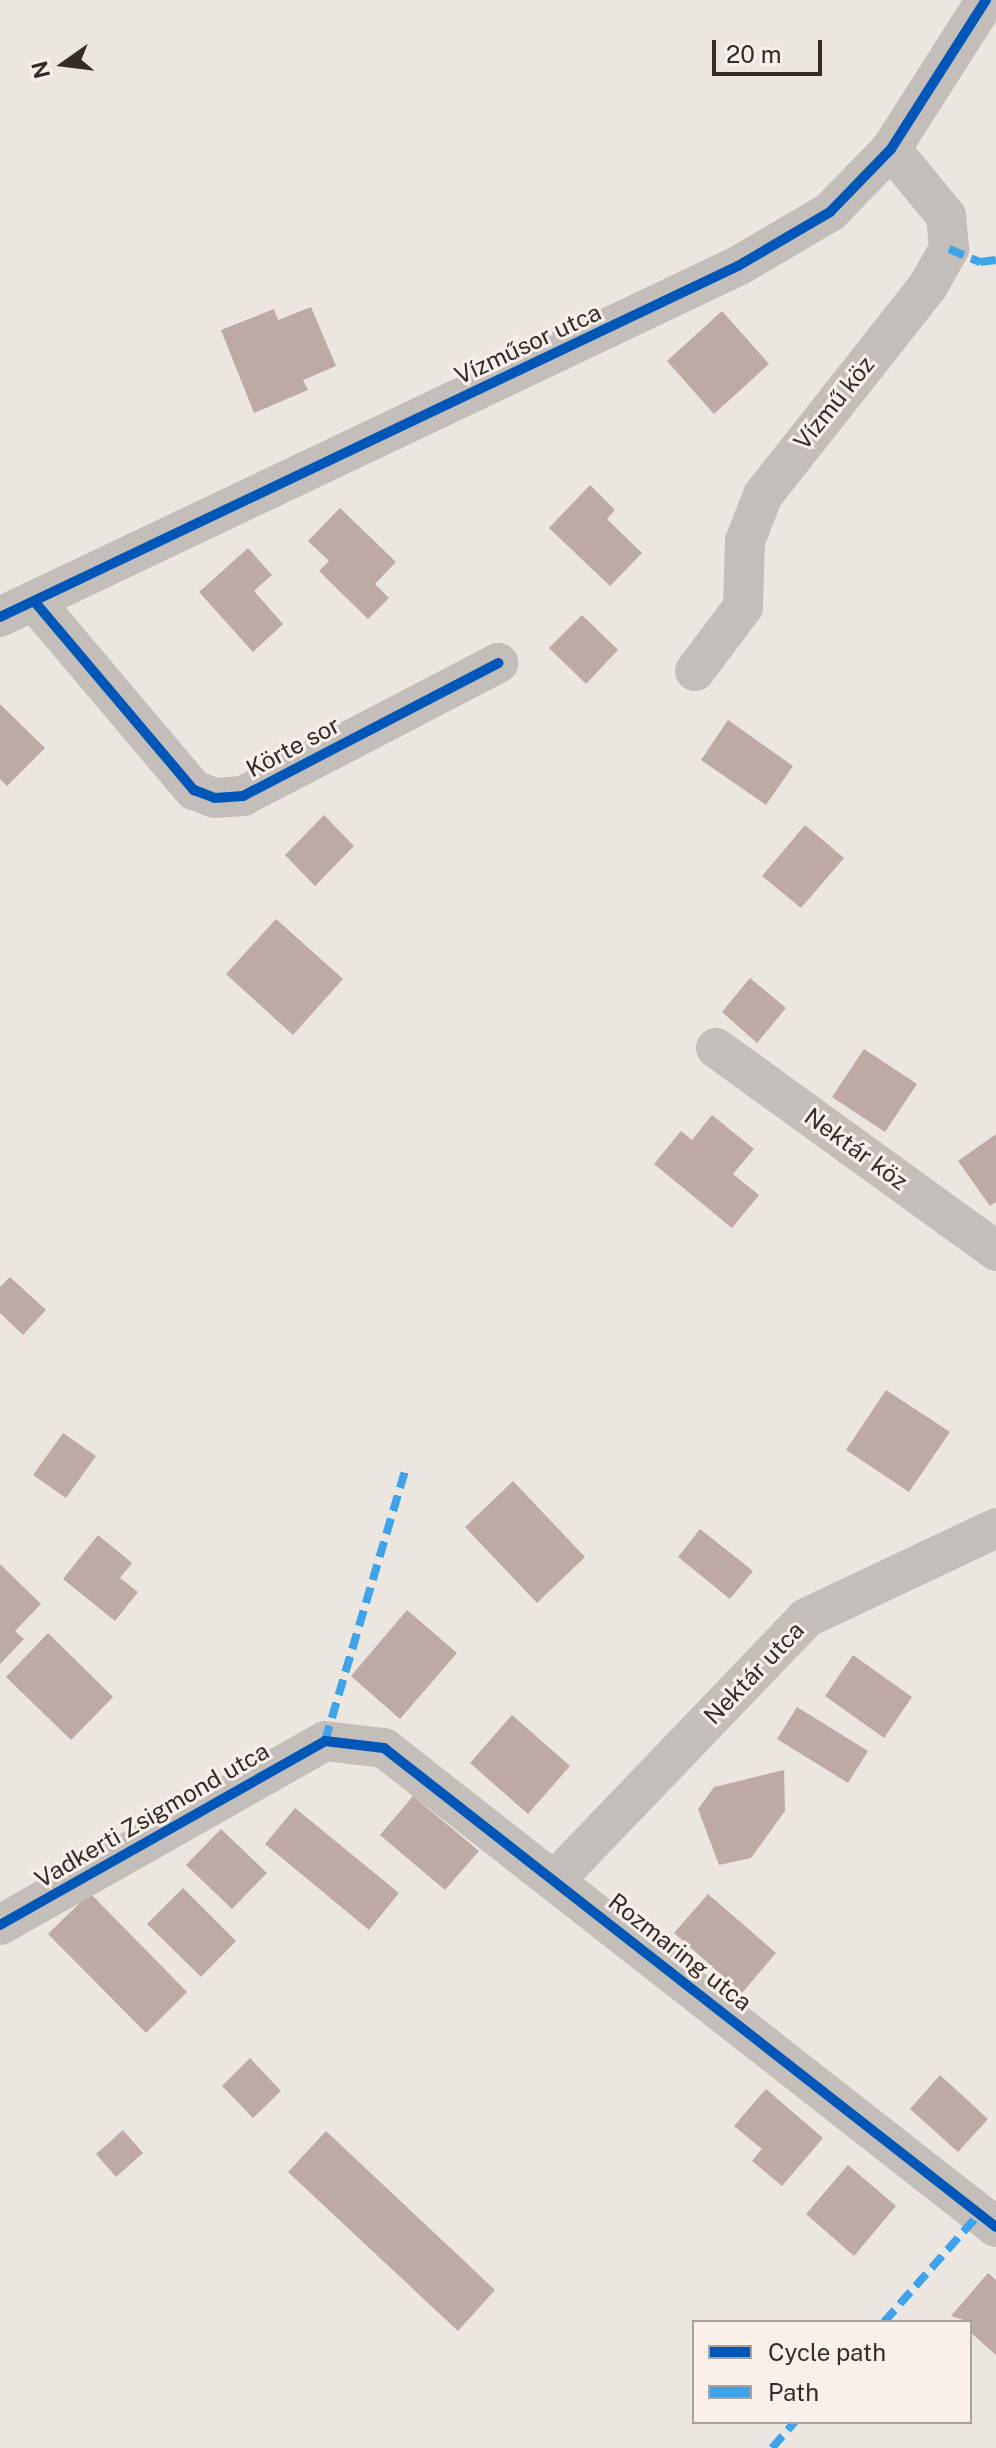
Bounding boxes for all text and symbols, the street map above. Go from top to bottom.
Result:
north arrow [24,24,104,104]
scale bar [716,24,826,74]
text: 20 m [726,40,782,68]
text: N [26,58,55,81]
street label: Vízműsor utca [450,298,606,390]
street label: Vízmű köz [788,351,880,455]
street label: Körte sor [241,710,345,784]
street label: Nektár köz [799,1102,913,1196]
street label: Nektár utca [698,1616,810,1730]
street label: Vadkerti Zsigmond utca [30,1736,274,1894]
street label: Rozmaring utca [603,1887,757,2017]
legend [692,2320,972,2424]
text: Cycle path [768,2338,886,2366]
text: Path [768,2378,819,2406]

